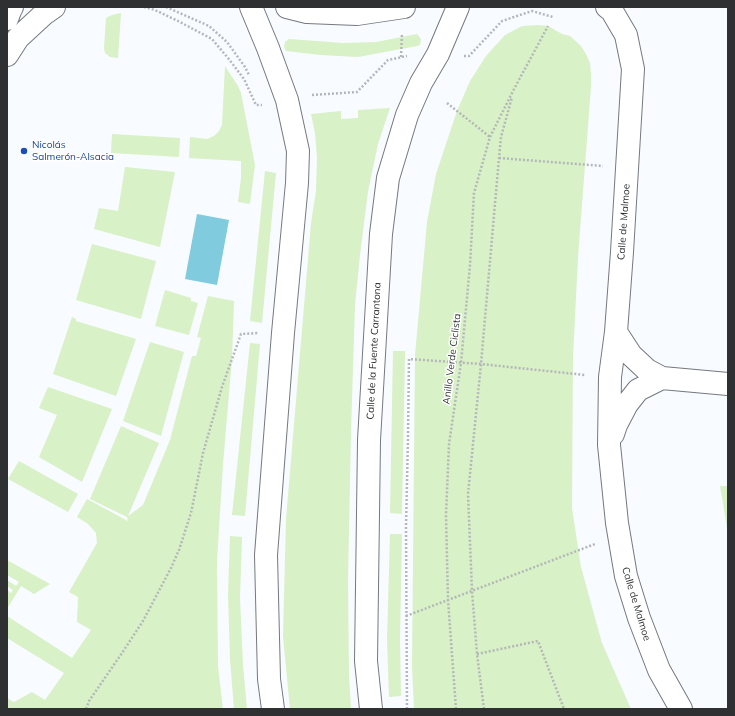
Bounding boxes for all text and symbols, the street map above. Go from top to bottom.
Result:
place label: Nicolás Salmerón-Alsacia [32,139,114,162]
marker: Nicolás Salmerón-Alsacia [19,146,29,156]
street label: Calle de Malmoe [615,183,633,261]
street label: Calle de la Fuente Carrantona [364,282,384,420]
street label: Anillo Verde Ciclista [440,313,464,405]
street label: Calle de Malmoe [619,566,653,642]

